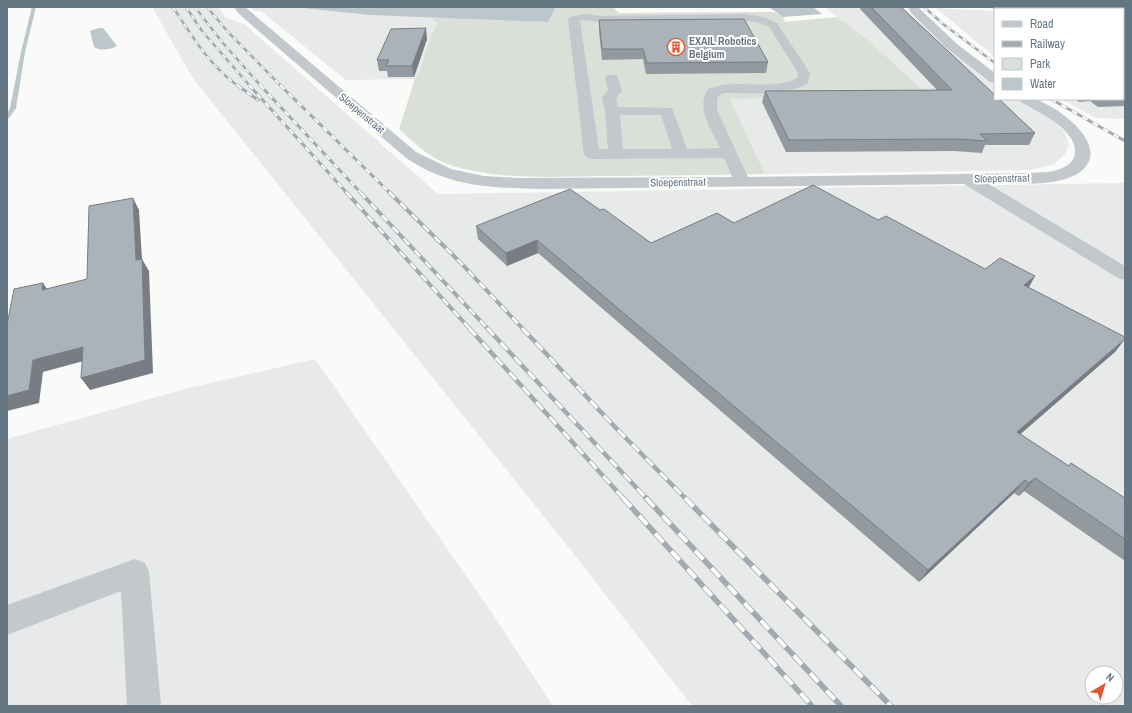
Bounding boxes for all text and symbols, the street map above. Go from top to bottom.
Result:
legend [994,8,1124,100]
text: Road [1030,16,1054,32]
place label: EXAIL Robotics Belgium [689,34,757,61]
text: Railway [1030,36,1065,52]
building icon: EXAIL Robotics Belgium [666,37,686,57]
text: Park [1030,56,1050,72]
text: Water [1030,76,1057,92]
street label: Sloepenstraat [336,90,388,137]
street label: Sloepenstraat [974,171,1030,185]
street label: Sloepenstraat [650,175,706,189]
north arrow [1084,665,1124,705]
text: N [1103,670,1117,685]

